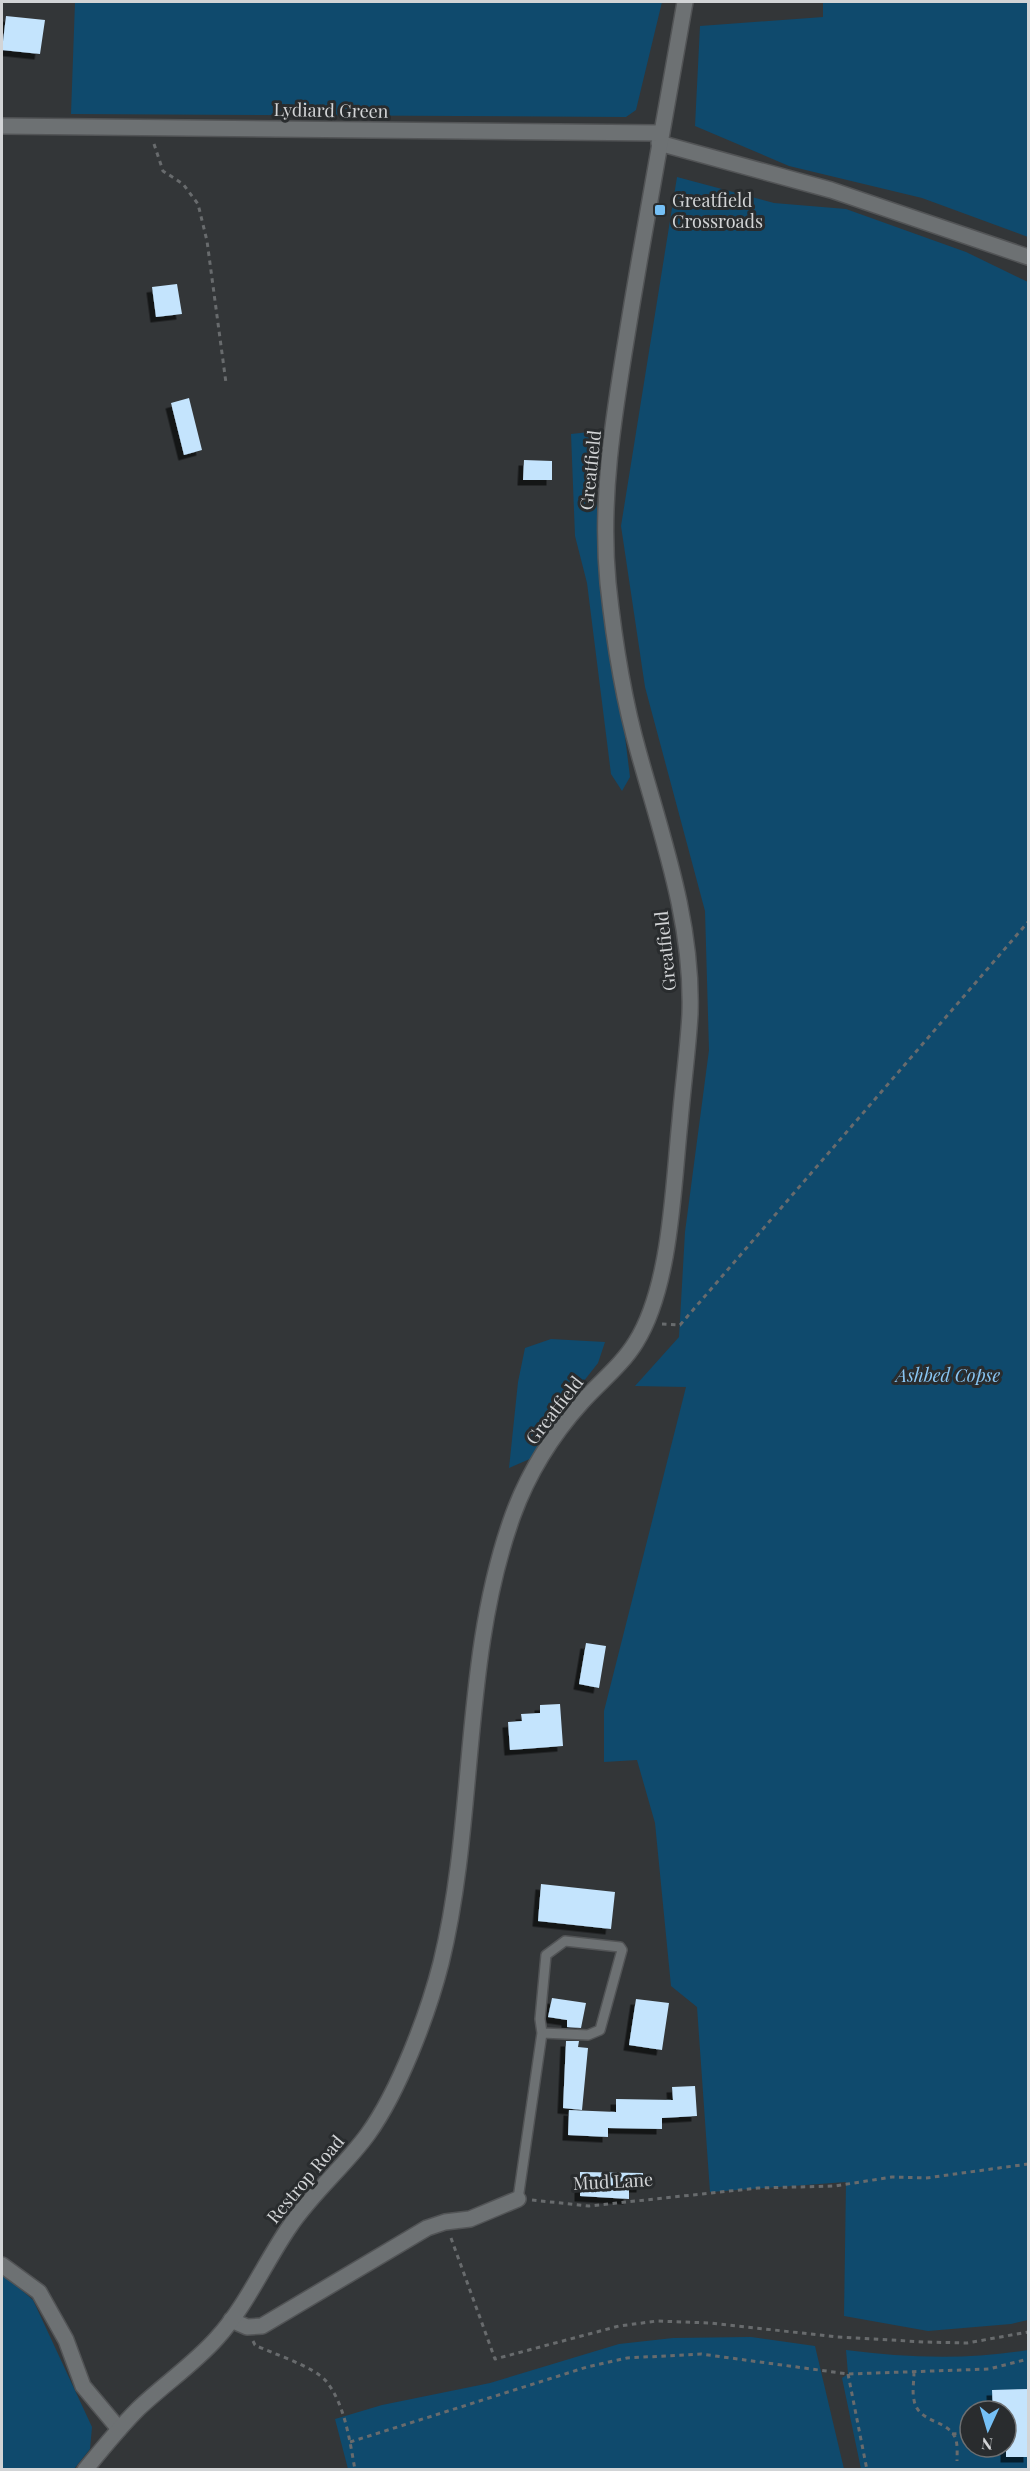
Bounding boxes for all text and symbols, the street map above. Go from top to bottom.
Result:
street label: Lydiard Green [273,97,389,123]
place label: Greatfield Crossroads [672,188,763,233]
marker: Greatfield Crossroads [653,203,667,217]
street label: Greatfield [574,428,606,511]
street label: Greatfield [649,909,681,992]
park label: Ashbed Copse [894,1363,1000,1387]
street label: Greatfield [520,1370,589,1449]
street label: Restrop Road [261,2129,349,2228]
street label: Mud Lane [572,2167,654,2195]
north arrow [958,2399,1018,2459]
text: N [980,2434,993,2455]

